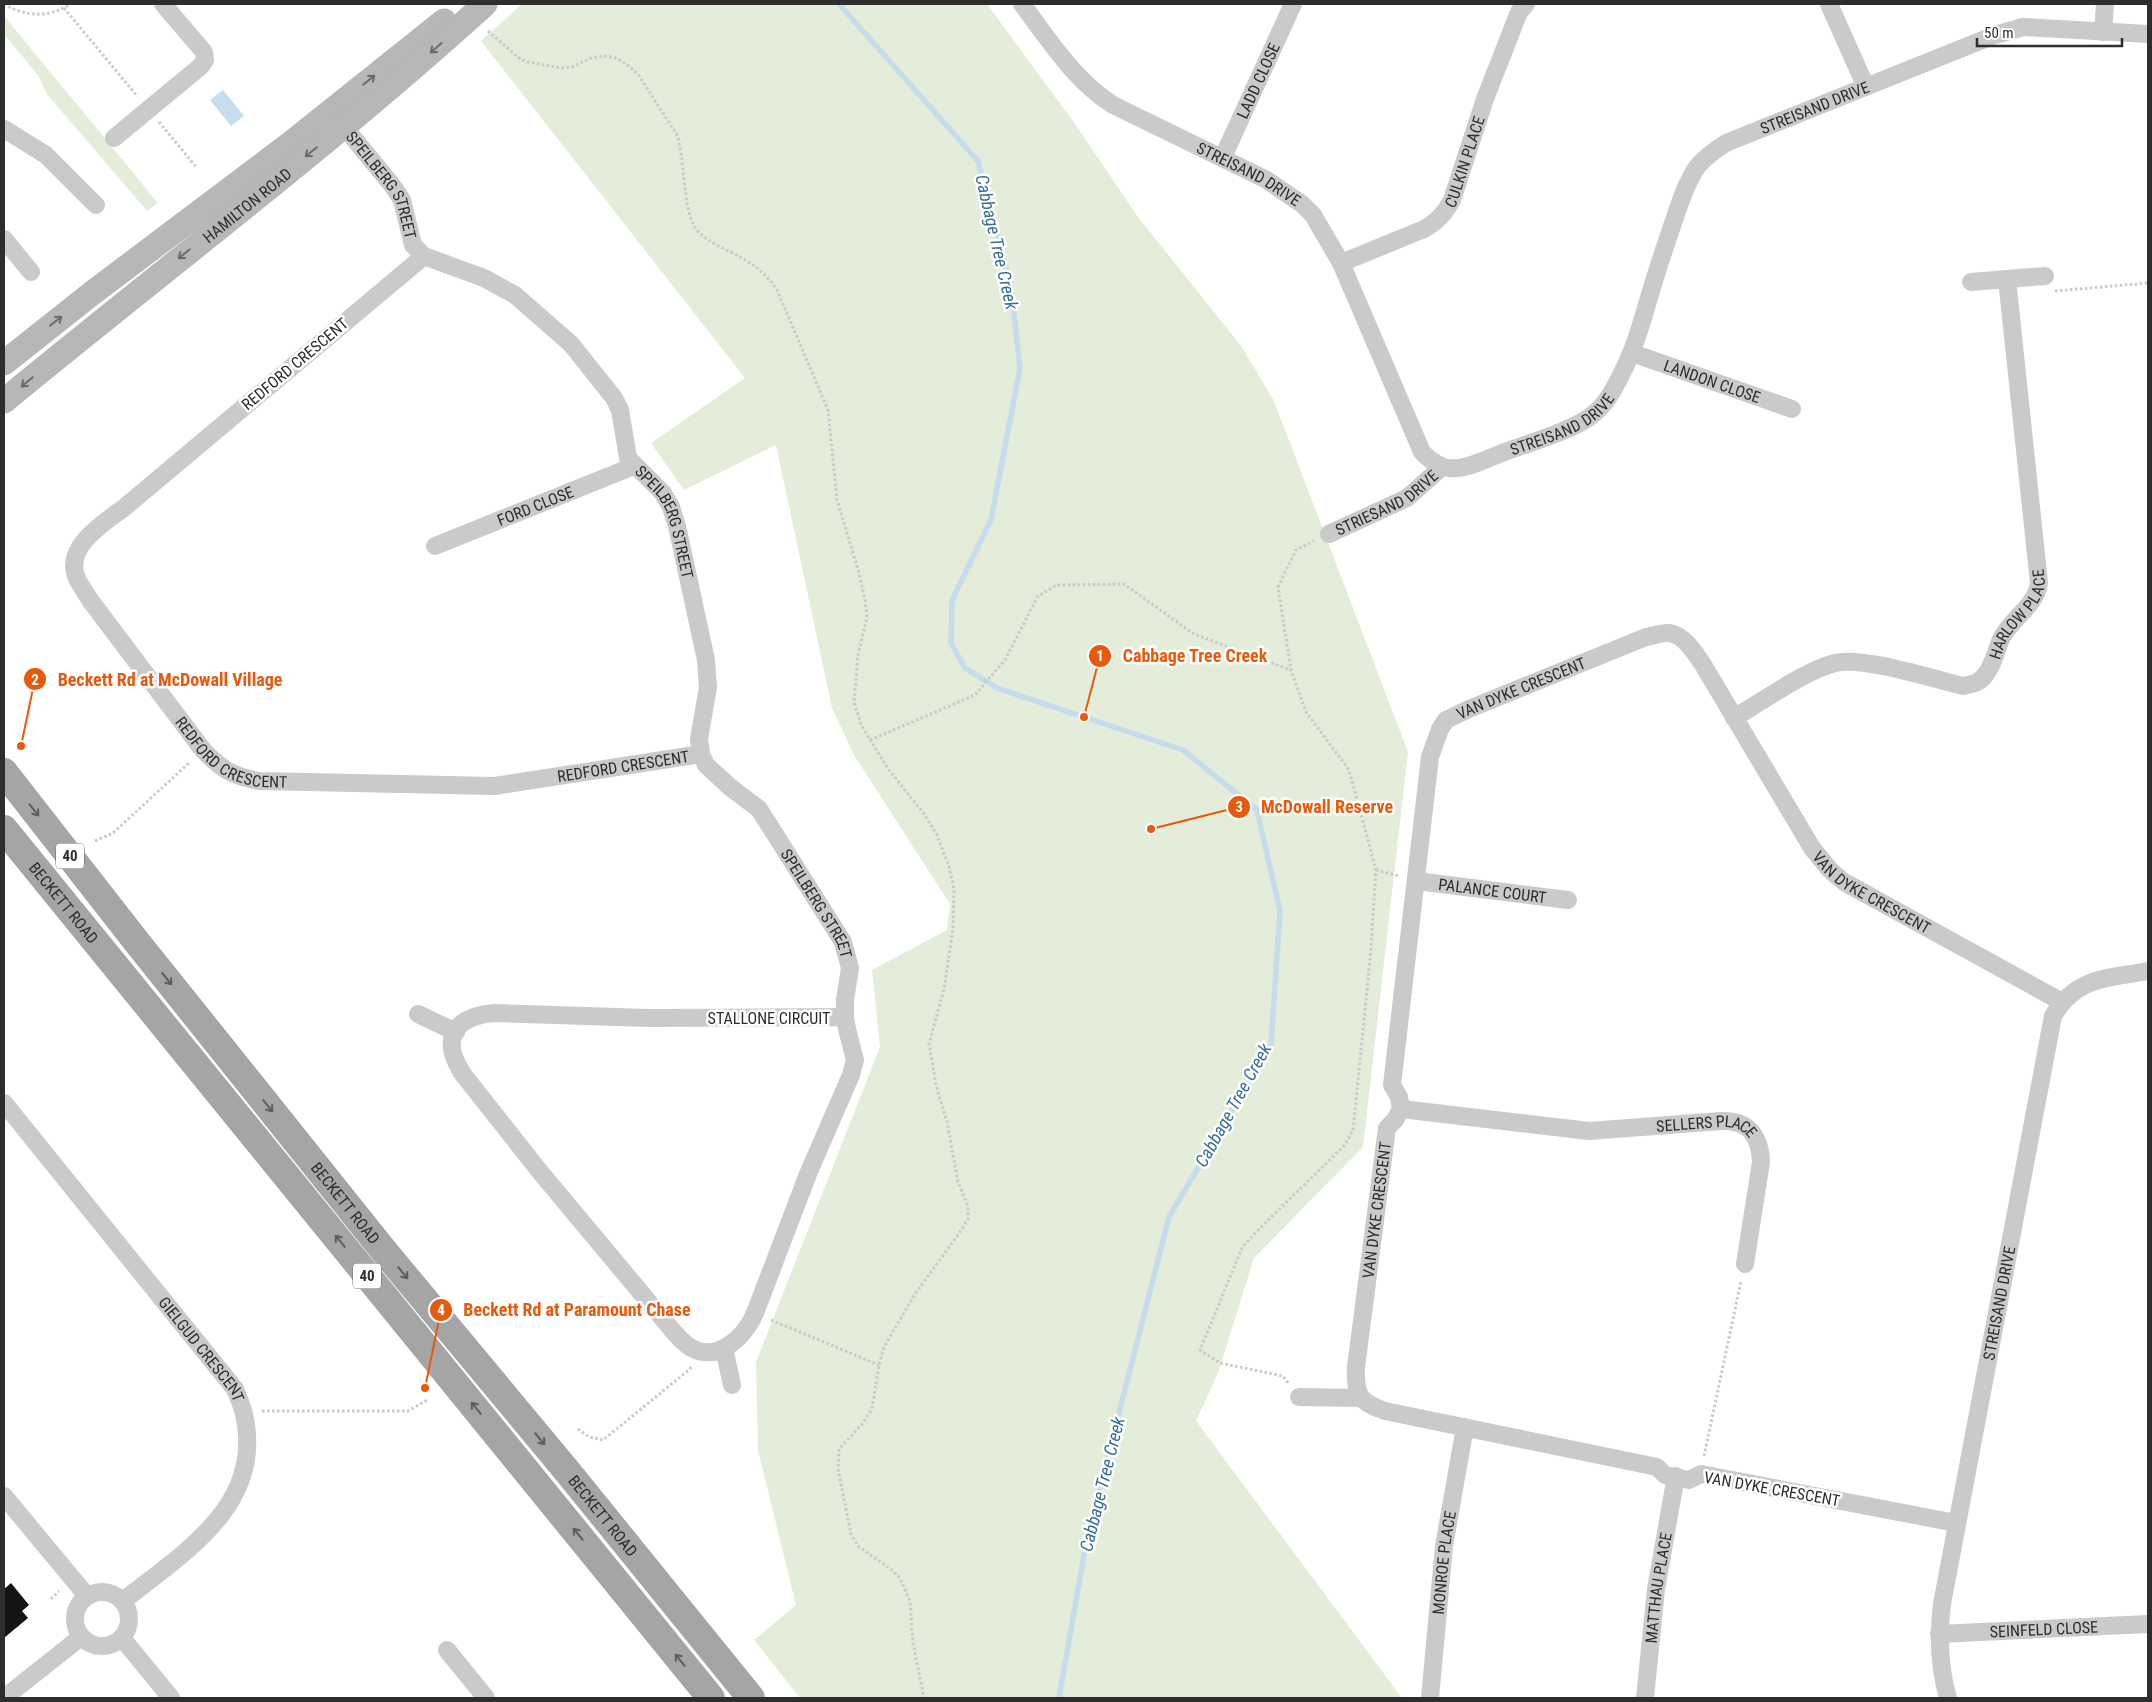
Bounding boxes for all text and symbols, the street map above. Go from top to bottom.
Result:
scale bar [1977,15,2122,47]
text: 50 m [1984,24,2014,42]
street label: LADD CLOSE [1232,40,1283,121]
one-way arrow [430,42,443,54]
one-way arrow [362,75,375,86]
street label: STREISAND DRIVE [1757,77,1872,138]
street label: CULKIN PLACE [1440,114,1488,211]
street label: SPEILBERG STREET [342,127,421,241]
street label: STREISAND DRIVE [1194,138,1304,210]
one-way arrow [305,147,318,158]
street label: HAMILTON ROAD [199,164,295,247]
water label: Cabbage Tree Creek [971,173,1023,313]
one-way arrow [178,248,191,259]
street label: REDFORD CRESCENT [238,314,352,414]
one-way arrow [50,316,63,327]
street label: LANDON CLOSE [1661,355,1763,407]
one-way arrow [21,376,34,387]
street label: STREISAND DRIVE [1507,390,1618,459]
street label: SPEILBERG STREET [631,461,698,580]
street label: STRIESAND DRIVE [1332,466,1442,539]
street label: FORD CLOSE [494,482,576,530]
street label: HARLOW PLACE [1985,568,2049,662]
callout: Cabbage Tree Creek [1088,639,1278,672]
text: Cabbage Tree Creek [1123,645,1268,666]
text: 1 [1096,647,1104,665]
street label: VAN DYKE CRESCENT [1453,653,1588,723]
callout: Beckett Rd at McDowall Village [23,663,293,696]
text: Beckett Rd at McDowall Village [58,669,283,690]
text: 2 [31,671,39,689]
street label: REDFORD CRESCENT [172,713,287,791]
street label: REDFORD CRESCENT [556,746,690,786]
callout: McDowall Reserve [1226,790,1403,823]
text: McDowall Reserve [1261,796,1393,817]
text: 3 [1235,798,1243,816]
one-way arrow [29,803,39,817]
road number: 40 [56,844,84,868]
street label: SPEILBERG STREET [777,845,856,960]
street label: VAN DYKE CRESCENT [1809,847,1934,937]
street label: BECKETT ROAD [25,858,103,947]
street label: PALANCE COURT [1437,874,1547,907]
one-way arrow [161,972,172,985]
street label: STALLONE CIRCUIT [708,1009,830,1028]
water label: Cabbage Tree Creek [1190,1039,1276,1170]
one-way arrow [263,1099,274,1112]
street label: SELLERS PLACE [1655,1111,1761,1141]
street label: VAN DYKE CRESCENT [1358,1141,1395,1280]
street label: BECKETT ROAD [307,1158,384,1248]
one-way arrow [334,1235,345,1248]
street label: STREISAND DRIVE [1979,1244,2019,1362]
road number: 40 [353,1264,381,1288]
one-way arrow [397,1267,408,1280]
street label: GIELGUD CRESCENT [155,1293,249,1404]
callout: Beckett Rd at Paramount Chase [428,1293,700,1326]
text: Beckett Rd at Paramount Chase [463,1299,691,1320]
text: 4 [437,1301,445,1319]
one-way arrow [470,1402,481,1415]
water label: Cabbage Tree Creek [1075,1414,1129,1553]
one-way arrow [535,1432,546,1445]
street label: VAN DYKE CRESCENT [1703,1468,1841,1510]
street label: BECKETT ROAD [565,1471,642,1560]
street label: MONROE PLACE [1428,1509,1460,1615]
one-way arrow [572,1528,583,1541]
street label: MATTHAU PLACE [1641,1531,1675,1644]
street label: SEINFELD CLOSE [1989,1617,2098,1641]
one-way arrow [675,1654,686,1667]

